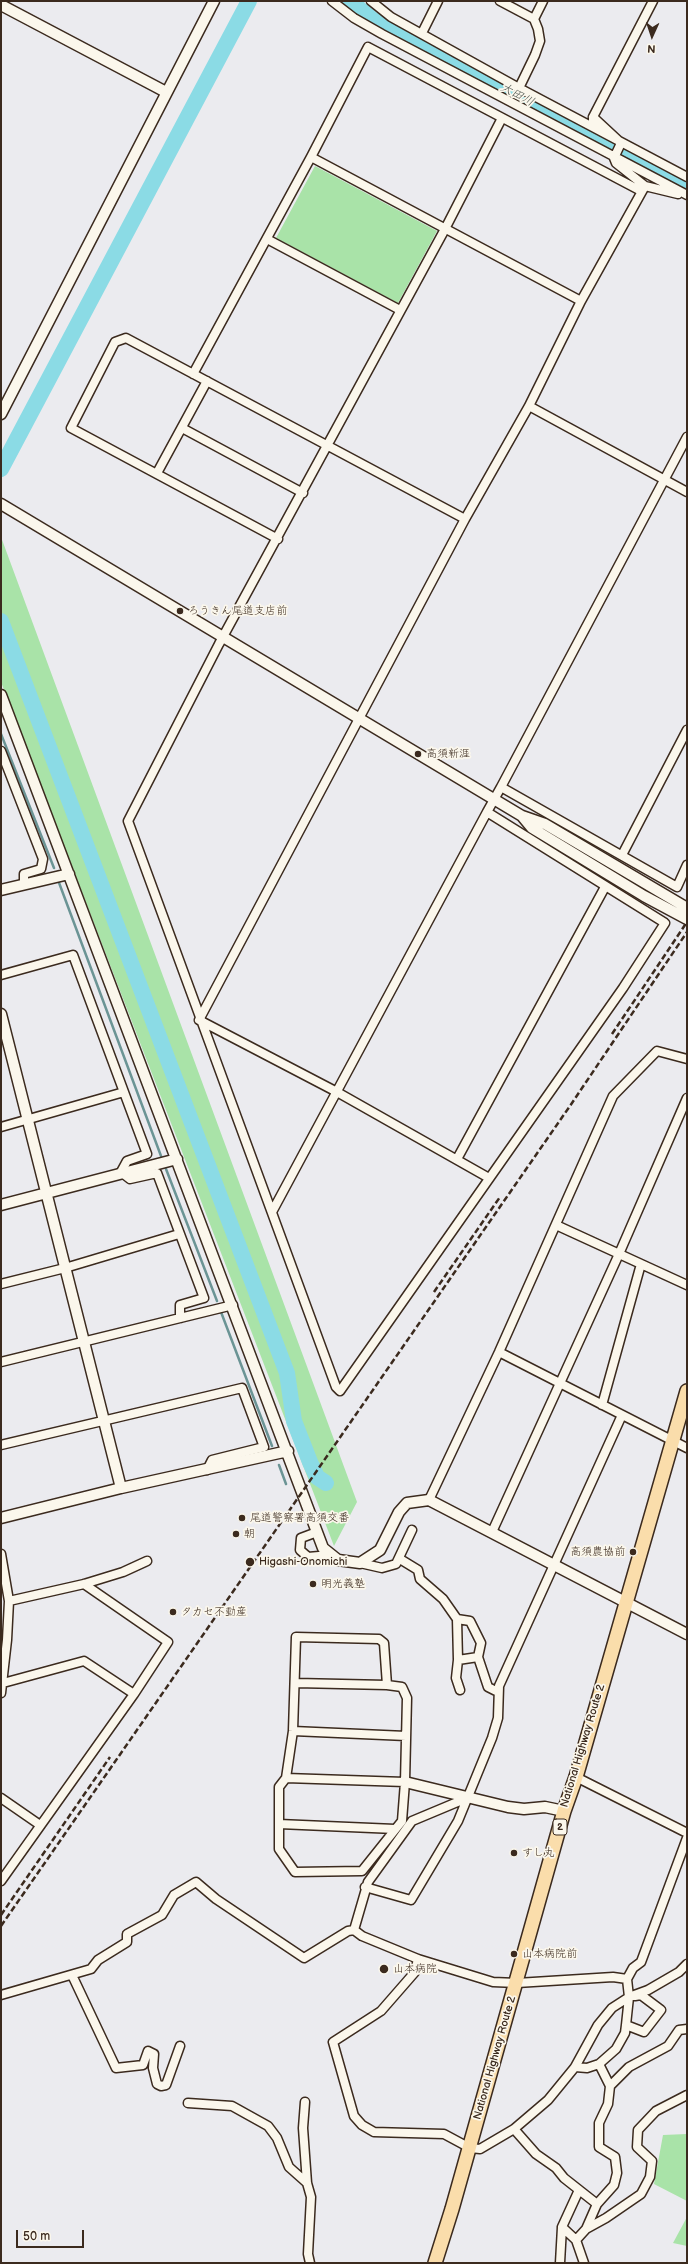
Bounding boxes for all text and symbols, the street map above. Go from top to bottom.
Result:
north arrow [632,16,672,56]
text: N [647,42,656,55]
water label: 大田川 [498,80,536,110]
place label: ろうきん尾道支店前 [188,604,287,618]
marker: ろうきん尾道支店前 [175,606,185,616]
place label: 高須新涯 [426,747,470,761]
marker: 高須新涯 [413,749,423,759]
place label: 尾道警察署高須交番 [250,1511,349,1525]
marker: 尾道警察署高須交番 [237,1513,247,1523]
place label: 朝 [244,1527,255,1541]
marker: 朝 [231,1529,241,1539]
place label: 高須農協前 [570,1545,625,1559]
marker: 高須農協前 [628,1547,638,1557]
place label: Higashi-Onomichi [259,1555,347,1569]
marker: Higashi-Onomichi [244,1556,256,1568]
place label: 明光義塾 [321,1577,365,1591]
marker: 明光義塾 [308,1579,318,1589]
place label: タカセ不動産 [181,1605,247,1619]
marker: タカセ不動産 [168,1607,178,1617]
street label: National Highway Route 2 [558,1683,608,1809]
road number: 2 [553,1819,567,1835]
place label: すし丸 [522,1846,555,1860]
marker: すし丸 [509,1848,519,1858]
place label: 山本病院前 [522,1947,577,1961]
marker: 山本病院前 [509,1949,519,1959]
place label: 山本病院 [393,1962,437,1976]
marker: 山本病院 [378,1963,390,1975]
street label: National Highway Route 2 [471,1995,519,2121]
scale bar [18,2222,86,2248]
text: 50 m [23,2229,50,2244]

